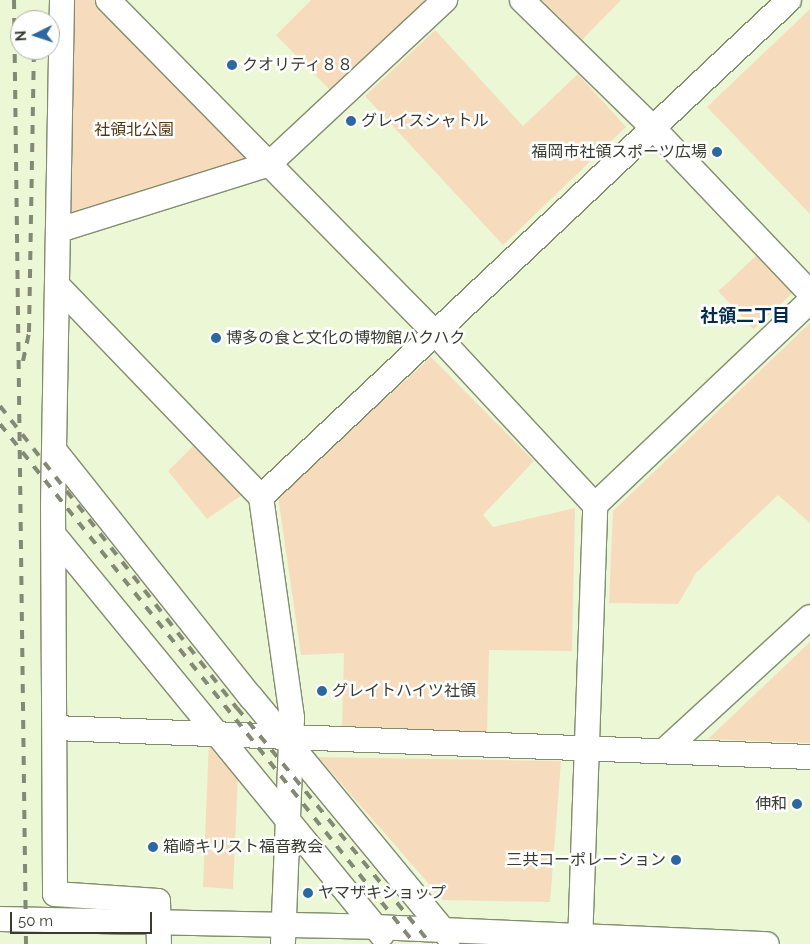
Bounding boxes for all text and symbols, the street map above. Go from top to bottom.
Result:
north arrow [10,10,60,60]
text: N [13,30,29,42]
place label: クオリティ８８ [242,55,354,75]
marker: クオリティ８８ [226,59,238,71]
place label: グレイスシャトル [361,111,489,131]
marker: グレイスシャトル [345,115,357,127]
park label: 社領北公園 [94,120,174,140]
place label: 福岡市社領スポーツ広場 [531,142,707,162]
marker: 福岡市社領スポーツ広場 [711,146,723,158]
district label: 社領二丁目 [700,305,790,327]
place label: 博多の食と文化の博物館ハクハク [226,328,466,348]
marker: 博多の食と文化の博物館ハクハク [210,332,222,344]
place label: グレイトハイツ社領 [332,681,476,701]
marker: グレイトハイツ社領 [316,685,328,697]
place label: 伸和 [755,794,787,814]
marker: 伸和 [791,798,803,810]
place label: 箱崎キリスト福音教会 [163,837,323,857]
marker: 箱崎キリスト福音教会 [147,841,159,853]
place label: 三共コーポレーション [506,850,666,870]
marker: 三共コーポレーション [670,854,682,866]
place label: ヤマザキショップ [318,883,446,903]
marker: ヤマザキショップ [302,887,314,899]
scale bar [12,902,155,934]
text: 50 m [18,912,53,930]

